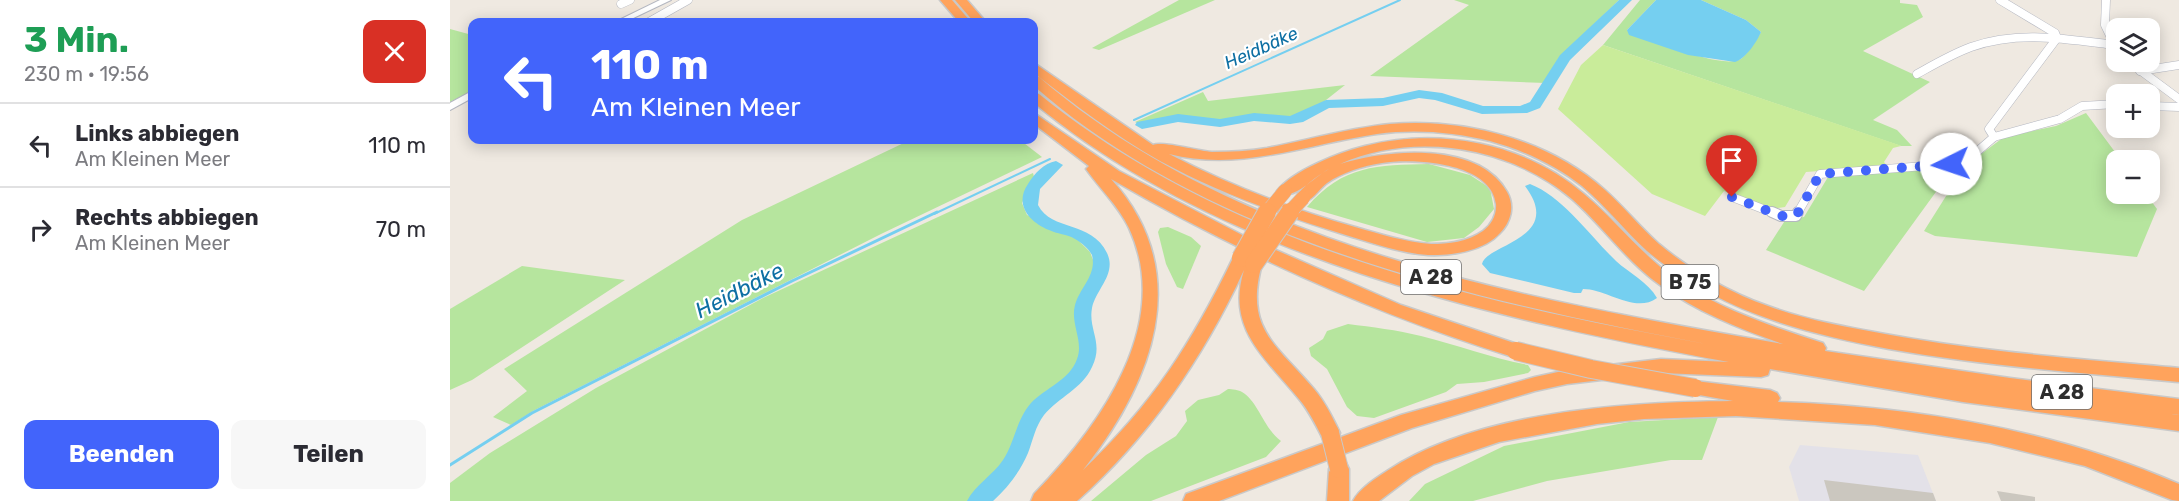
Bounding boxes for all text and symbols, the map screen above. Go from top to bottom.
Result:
text: 3 Min. [24,18,129,61]
map controls [2106,18,2160,204]
button: layers [2106,18,2160,72]
button: close [363,20,426,83]
water label: Heidbäke [1221,22,1301,74]
text: 110 m [591,40,709,90]
icon: left [492,42,570,120]
text: 230 m · 19:56 [24,62,149,86]
button: + [2106,84,2160,138]
text: Am Kleinen Meer [591,91,801,123]
text: Links abbiegen [75,120,239,147]
icon: left [24,129,57,162]
text: 110 m [368,132,426,159]
position arrow [1919,132,1983,196]
pin [1706,135,1757,197]
icon: arrive [1715,144,1748,177]
text: Am Kleinen Meer [75,147,230,171]
button: − [2106,150,2160,204]
text: Rechts abbiegen [75,204,259,231]
icon: right [24,213,57,246]
text: 70 m [376,216,426,243]
text: Am Kleinen Meer [75,231,230,255]
water label: Heidbäke [691,257,788,324]
road number: A 28 [1401,260,1461,294]
road number: B 75 [1662,265,1718,299]
road number: A 28 [2032,375,2092,409]
button: Beenden [24,420,219,489]
button: Teilen [231,420,426,489]

